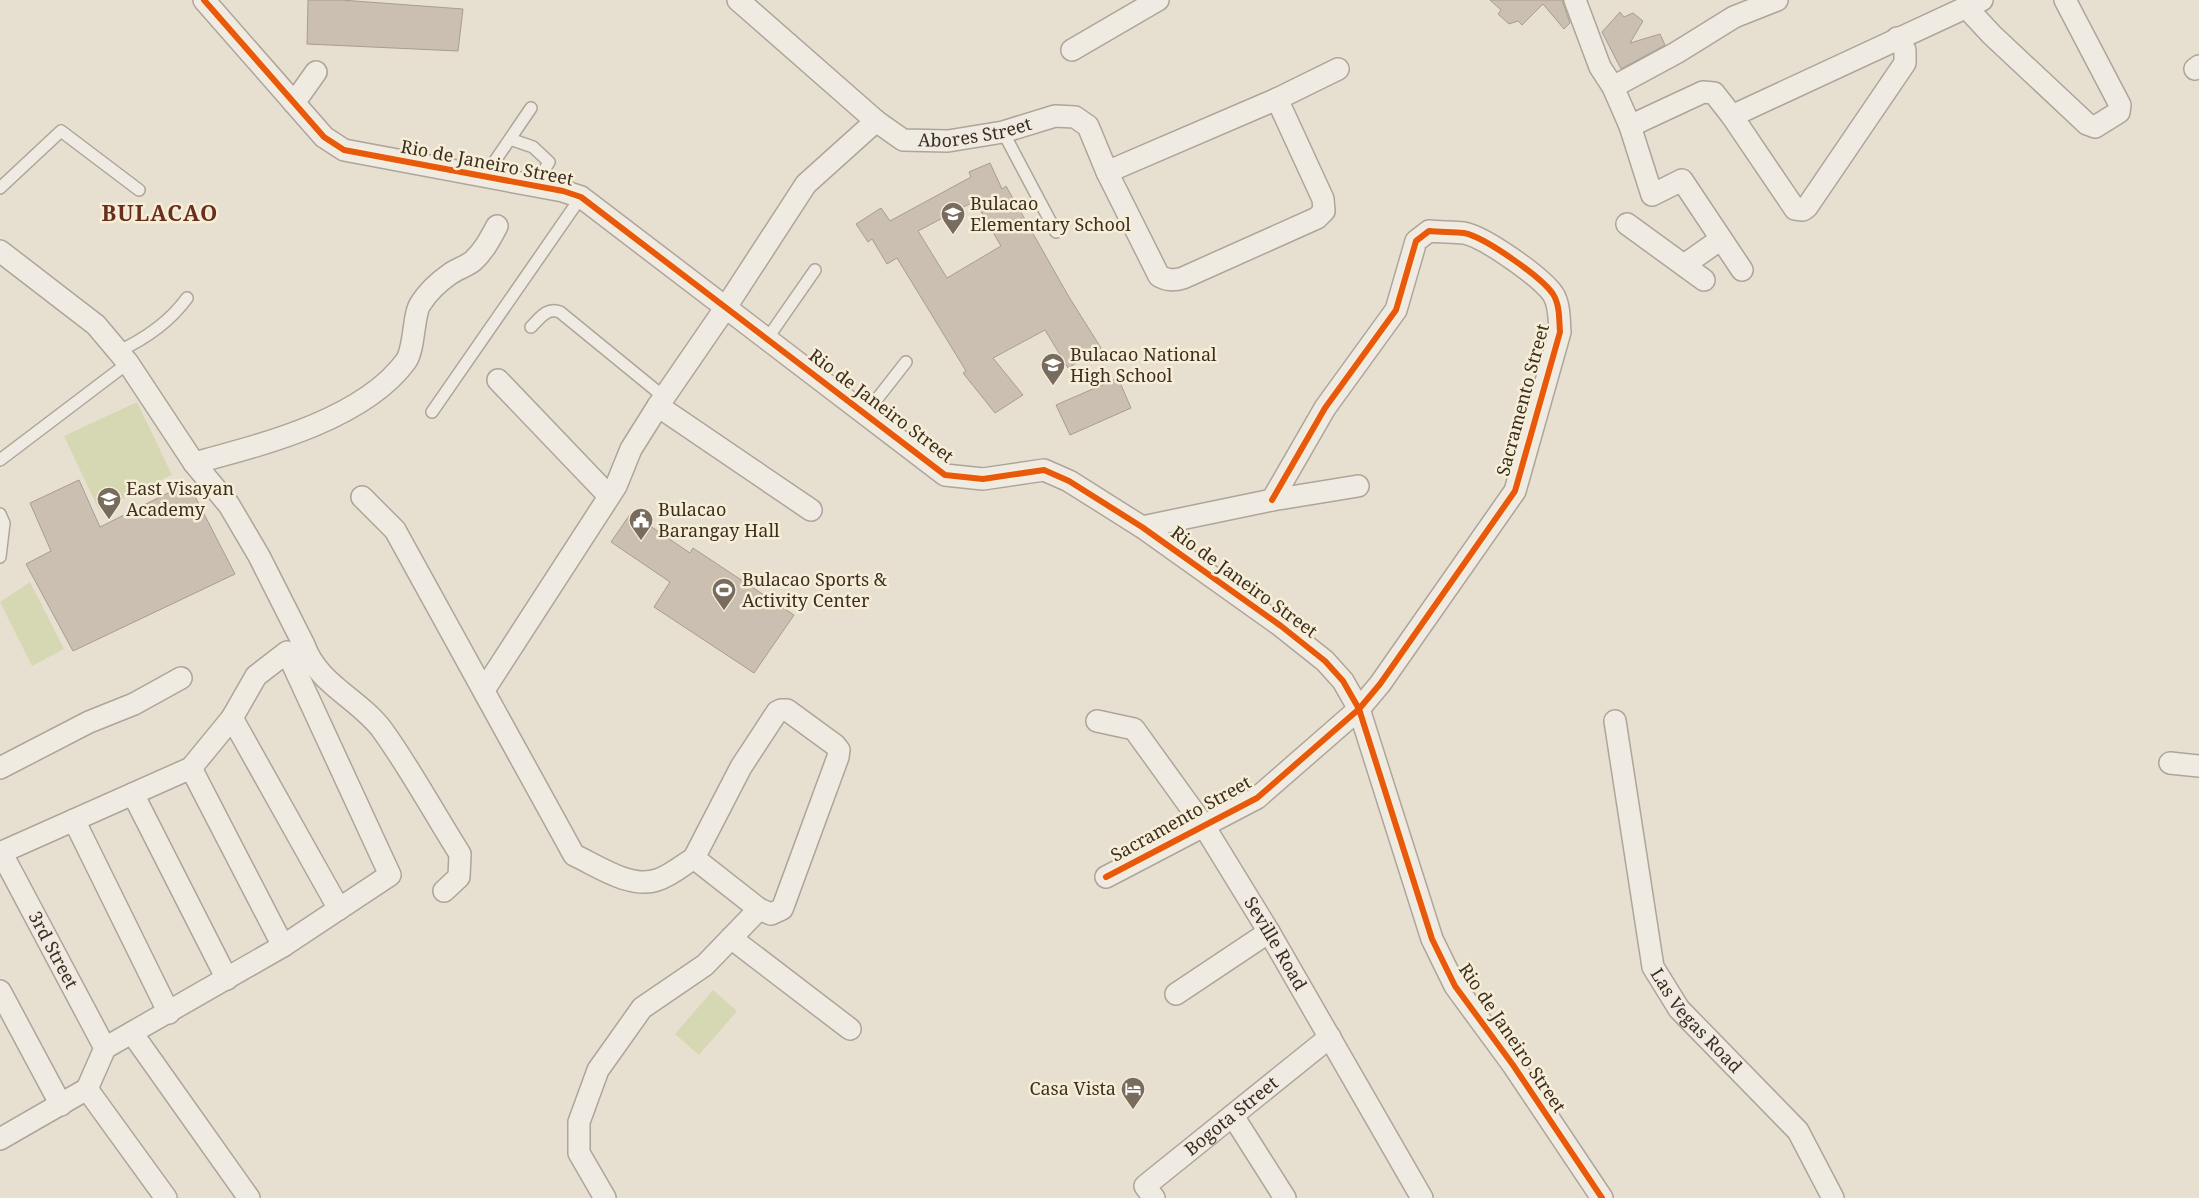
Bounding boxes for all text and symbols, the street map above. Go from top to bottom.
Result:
street label: Abores Street [918,111,1034,152]
street label: Rio de Janeiro Street [399,134,576,191]
place label: Bulacao Elementary School [970,191,1131,236]
district label: BULACAO [102,197,218,227]
school or university icon: Bulacao Elementary School [940,201,966,235]
street label: Sacramento Street [1490,321,1554,479]
place label: Bulacao National High School [1070,342,1217,387]
street label: Rio de Janeiro Street [804,343,959,468]
school or university icon: Bulacao National High School [1040,352,1066,386]
place label: East Visayan Academy [126,476,235,521]
school or university icon: East Visayan Academy [96,486,122,520]
place label: Bulacao Barangay Hall [658,497,780,542]
public building icon: Bulacao Barangay Hall [628,507,654,541]
street label: Rio de Janeiro Street [1167,520,1323,642]
place label: Bulacao Sports & Activity Center [742,567,888,612]
sports icon: Bulacao Sports & Activity Center [711,577,737,611]
street label: Sacramento Street [1106,770,1255,867]
street label: Seville Road [1239,892,1313,994]
street label: 3rd Street [23,907,84,993]
street label: Rio de Janeiro Street [1454,958,1572,1117]
street label: Las Vegas Road [1646,963,1748,1078]
street label: Bogota Street [1179,1071,1283,1161]
place label: Casa Vista [1029,1076,1116,1100]
hotel icon: Casa Vista [1120,1076,1146,1110]

